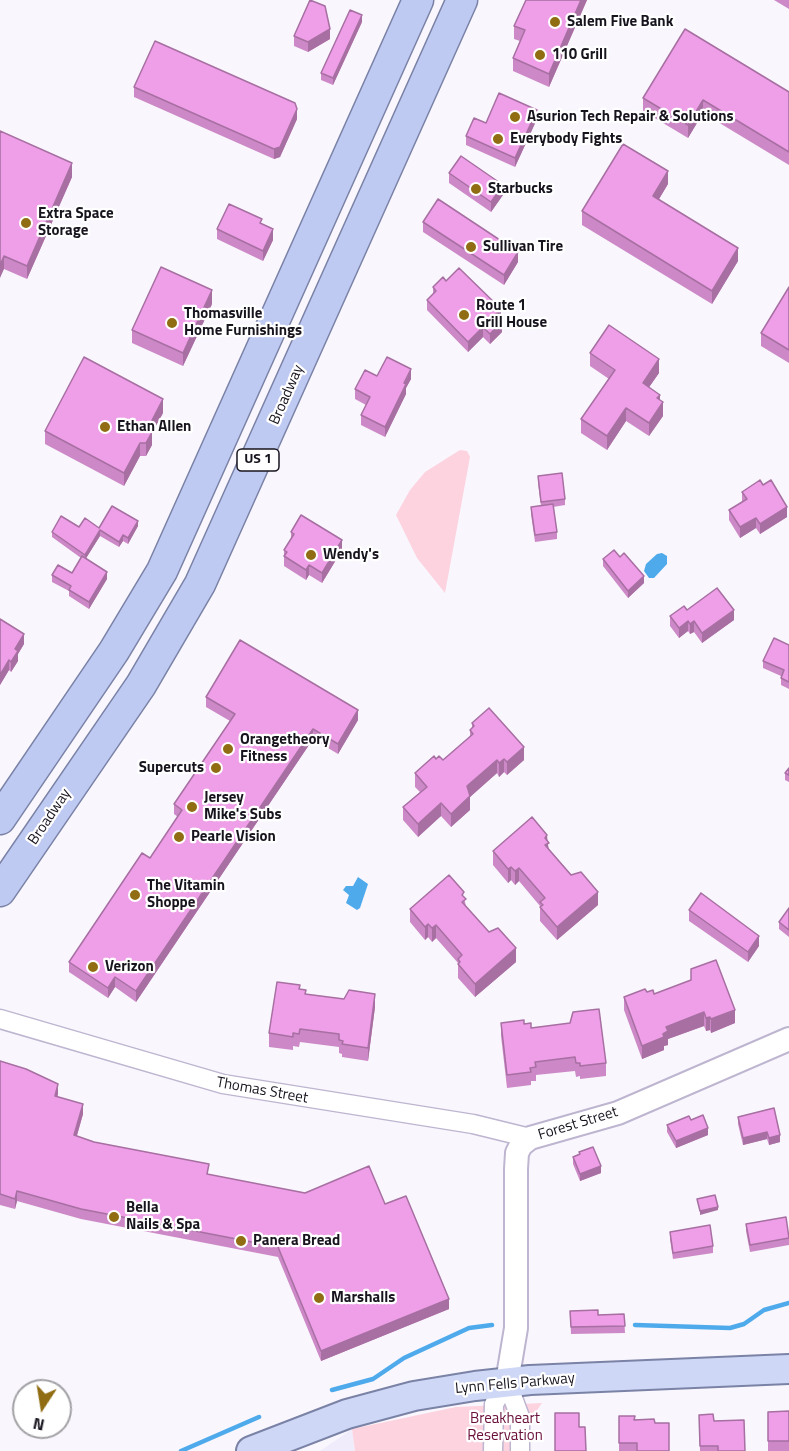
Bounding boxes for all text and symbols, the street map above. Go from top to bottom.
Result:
place label: Salem Five Bank [567,13,673,31]
marker: Salem Five Bank [548,15,562,29]
place label: 110 Grill [552,46,607,64]
marker: 110 Grill [533,48,547,62]
place label: Asurion Tech Repair & Solutions [527,108,734,126]
marker: Asurion Tech Repair & Solutions [508,110,522,124]
place label: Everybody Fights [510,130,622,148]
marker: Everybody Fights [491,132,505,146]
place label: Starbucks [488,180,553,198]
marker: Starbucks [469,182,483,196]
place label: Extra Space Storage [38,205,114,240]
marker: Extra Space Storage [19,216,33,230]
place label: Sullivan Tire [483,238,563,256]
marker: Sullivan Tire [464,240,478,254]
place label: Route 1 Grill House [476,297,547,332]
place label: Thomasville Home Furnishings [184,305,302,340]
marker: Route 1 Grill House [457,308,471,322]
marker: Thomasville Home Furnishings [165,316,179,330]
street label: Broadway [266,362,308,428]
place label: Ethan Allen [117,418,191,436]
marker: Ethan Allen [98,420,112,434]
road number: US 1 [237,449,279,471]
place label: Wendy's [323,546,379,564]
marker: Wendy's [304,548,318,562]
place label: Orangetheory Fitness [240,731,329,766]
marker: Orangetheory Fitness [221,742,235,756]
place label: Supercuts [139,759,204,777]
marker: Supercuts [209,761,223,775]
street label: Broadway [25,786,75,848]
place label: Jersey Mike's Subs [204,789,282,824]
marker: Jersey Mike's Subs [185,800,199,814]
place label: Pearle Vision [191,828,276,846]
marker: Pearle Vision [172,830,186,844]
place label: The Vitamin Shoppe [147,877,225,912]
marker: The Vitamin Shoppe [128,888,142,902]
place label: Verizon [105,958,154,976]
marker: Verizon [86,960,100,974]
street label: Thomas Street [215,1074,309,1108]
street label: Forest Street [536,1103,620,1145]
place label: Bella Nails & Spa [126,1199,200,1234]
marker: Bella Nails & Spa [107,1210,121,1224]
place label: Panera Bread [253,1232,340,1250]
marker: Panera Bread [234,1234,248,1248]
place label: Marshalls [331,1289,395,1307]
marker: Marshalls [312,1291,326,1305]
street label: Lynn Fells Parkway [454,1370,576,1398]
north arrow [12,1379,72,1439]
park label: Breakheart Reservation [467,1410,543,1445]
text: N [31,1412,47,1438]

